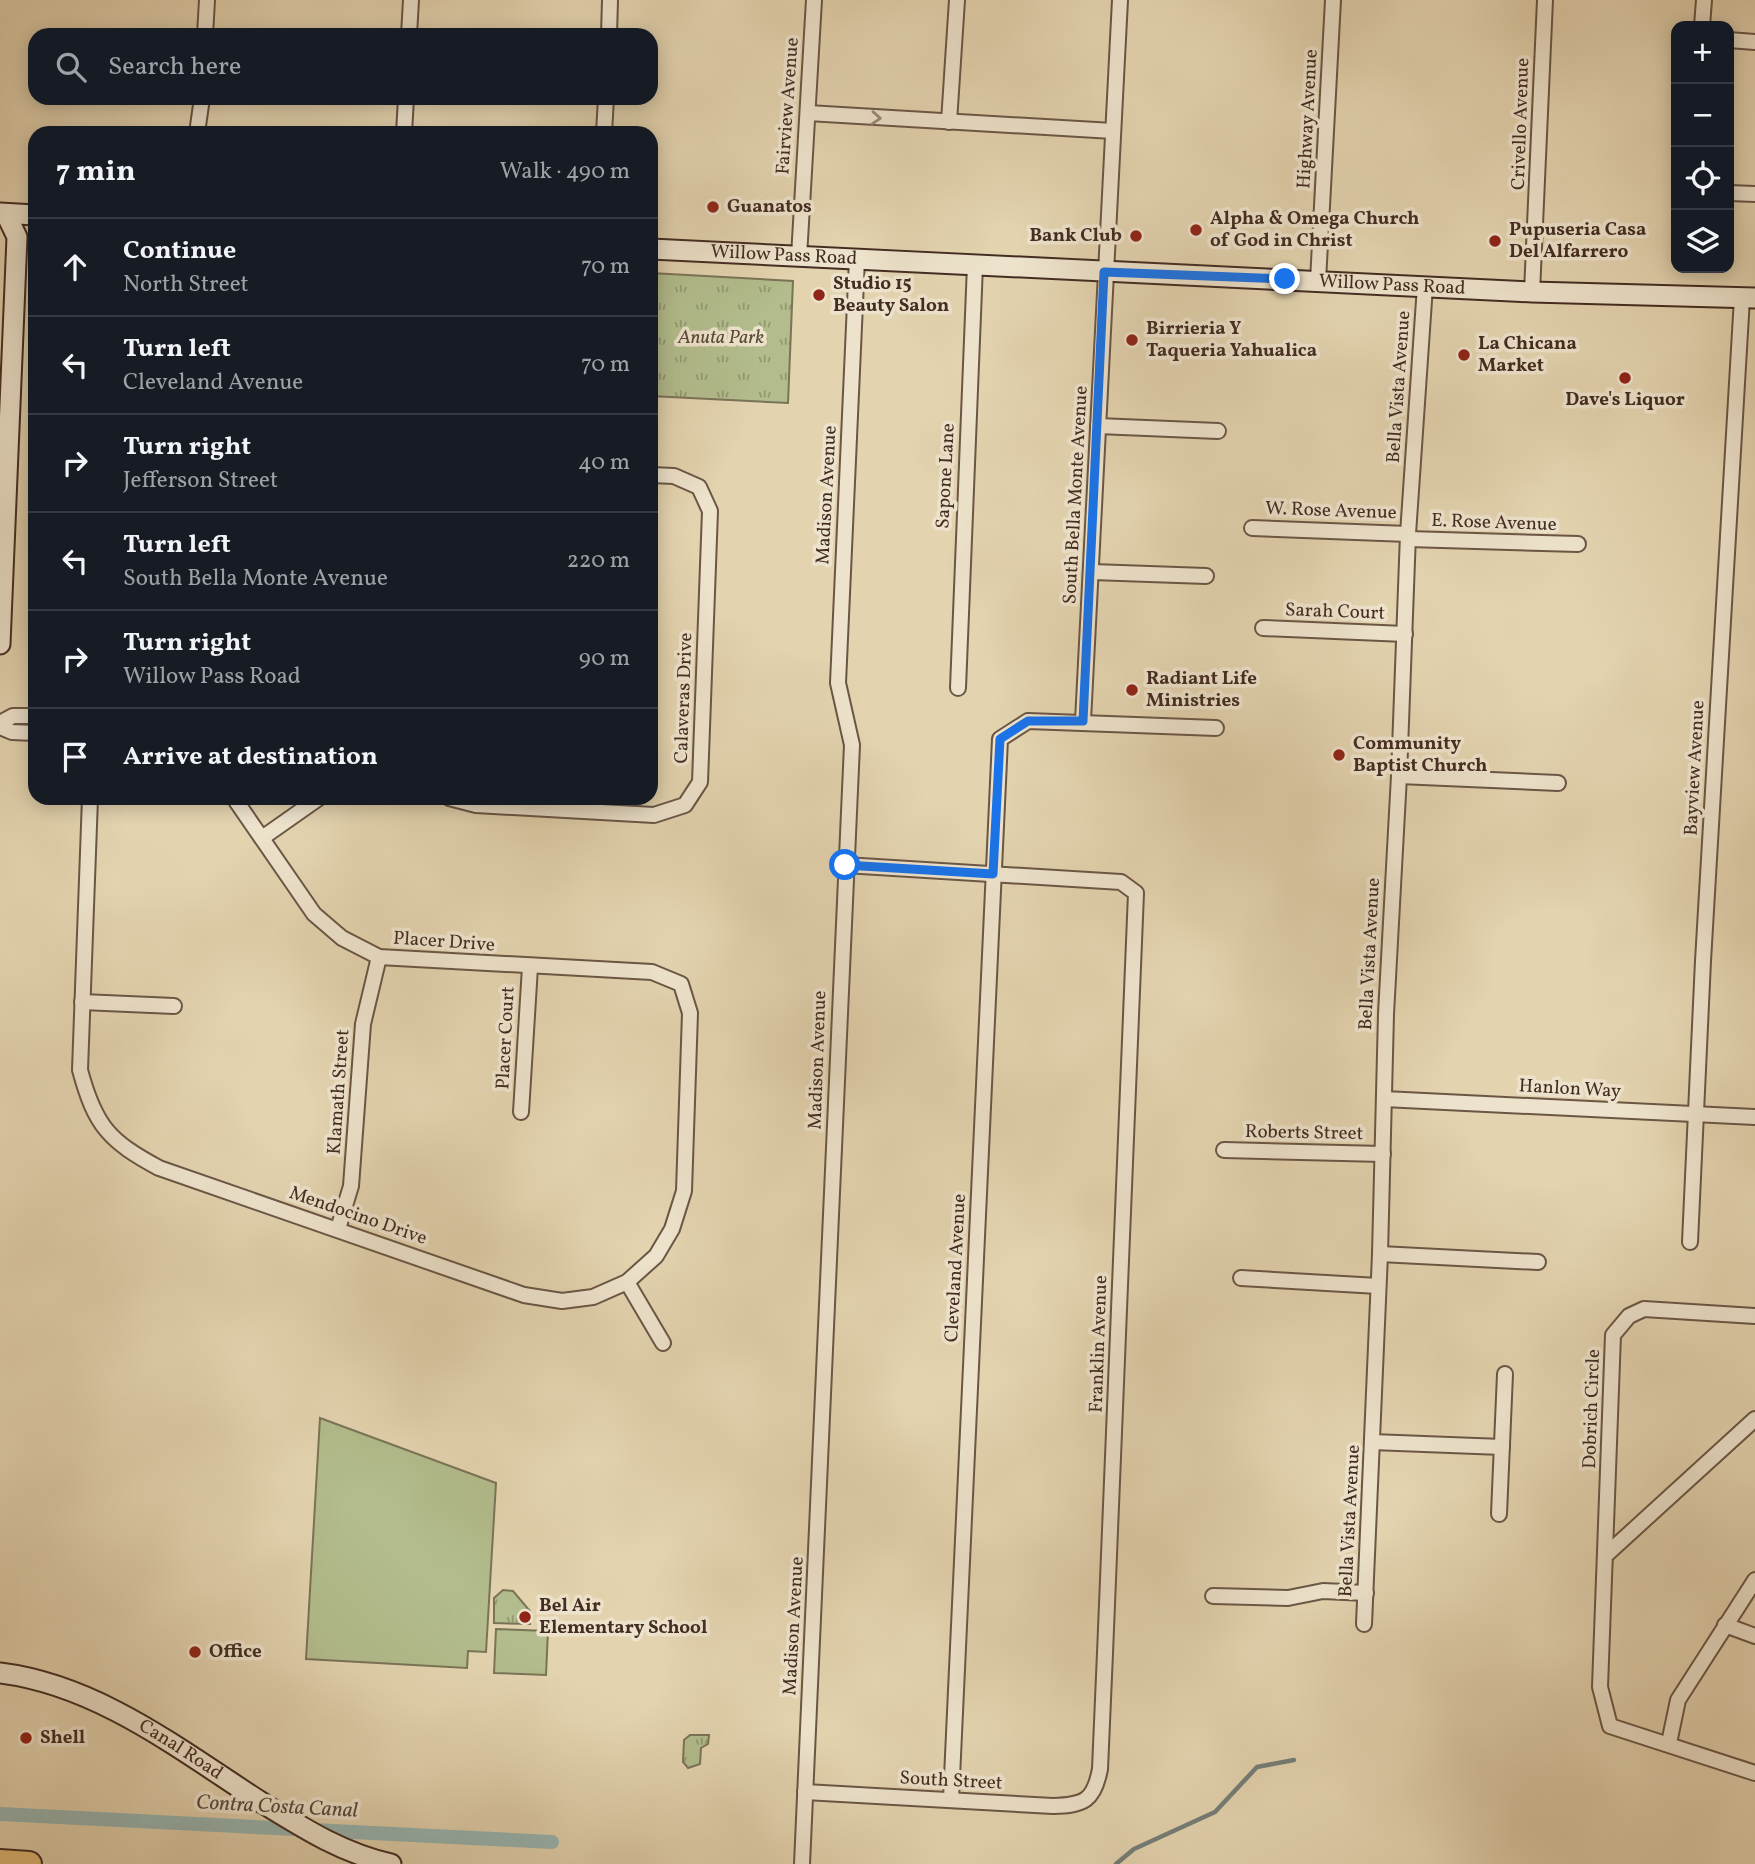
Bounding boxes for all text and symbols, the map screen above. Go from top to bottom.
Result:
map controls [1671,21,1734,273]
button: + [1671,21,1734,84]
search box [28,28,658,105]
street label: Fairview Avenue [770,37,806,175]
icon: search [52,48,90,86]
text: Search here [108,49,241,85]
street label: Highway Avenue [1291,49,1325,189]
street label: Crivello Avenue [1506,57,1536,191]
button: − [1671,84,1734,147]
one-way arrow [871,110,882,125]
button: locate [1671,147,1734,210]
text: 7 min [56,151,136,193]
text: Walk · 490 m [500,156,630,188]
place label: Guanatos [727,194,812,220]
marker: Guanatos [705,199,721,215]
place label: Alpha & Omega Church of God in Christ [1210,206,1419,254]
button: layers [1671,210,1734,273]
place label: Pupuseria Casa Del Alfarrero [1509,217,1646,265]
marker: Alpha & Omega Church of God in Christ [1188,222,1204,238]
place label: Bank Club [1029,223,1122,249]
marker: Bank Club [1128,228,1144,244]
text: Continue [123,233,236,269]
marker: Pupuseria Casa Del Alfarrero [1487,233,1503,249]
street label: Willow Pass Road [710,239,858,272]
icon: ahead [56,248,94,286]
text: 70 m [581,251,630,283]
route end [1269,263,1300,294]
text: North Street [123,269,249,301]
street label: Willow Pass Road [1318,269,1466,302]
place label: Studio 15 Beauty Salon [833,271,949,319]
marker: Studio 15 Beauty Salon [811,287,827,303]
street label: Bella Vista Avenue [1381,310,1417,464]
place label: Birrieria Y Taqueria Yahualica [1146,316,1317,364]
park label: Anuta Park [677,325,764,351]
text: Turn left [123,331,231,367]
place label: La Chicana Market [1478,331,1577,379]
marker: Birrieria Y Taqueria Yahualica [1124,332,1140,348]
icon: left [56,346,94,384]
marker: La Chicana Market [1456,347,1472,363]
text: 70 m [581,349,630,381]
text: Cleveland Avenue [123,367,303,399]
marker: Dave's Liquor [1617,370,1633,386]
street label: South Bella Monte Avenue [1057,385,1095,605]
place label: Dave's Liquor [1565,387,1685,413]
street label: Sapone Lane [930,423,962,529]
street label: Madison Avenue [810,425,844,565]
text: Turn right [123,429,251,465]
icon: right [56,444,94,482]
text: 40 m [578,447,630,479]
text: Jefferson Street [123,465,278,497]
street label: W. Rose Avenue [1265,496,1397,526]
street label: E. Rose Avenue [1431,508,1557,538]
text: Turn left [123,527,231,563]
icon: left [56,542,94,580]
text: 220 m [567,545,630,577]
text: South Bella Monte Avenue [123,563,388,595]
street label: Sarah Court [1284,597,1386,627]
text: Turn right [123,625,251,661]
street label: Calaveras Drive [669,632,699,764]
icon: right [56,640,94,678]
text: 90 m [579,643,630,675]
text: Willow Pass Road [123,661,301,693]
place label: Radiant Life Ministries [1146,666,1257,714]
marker: Radiant Life Ministries [1124,682,1140,698]
street label: Bayview Avenue [1678,700,1712,836]
place label: Community Baptist Church [1353,731,1487,779]
icon: arrive [56,738,94,776]
text: Arrive at destination [123,739,378,775]
marker: Community Baptist Church [1331,747,1347,763]
route start [829,849,860,880]
street label: Bella Vista Avenue [1353,877,1387,1031]
street label: Placer Drive [392,925,496,959]
street label: Placer Court [490,985,522,1090]
street label: Madison Avenue [803,990,833,1130]
street label: Klamath Street [322,1028,356,1156]
street label: Hanlon Way [1518,1073,1622,1105]
street label: Roberts Street [1245,1119,1364,1147]
street label: Mendocino Drive [286,1180,430,1252]
street label: Cleveland Avenue [939,1193,973,1343]
street label: Franklin Avenue [1084,1275,1114,1413]
street label: Dobrich Circle [1577,1349,1607,1469]
street label: Bella Vista Avenue [1333,1444,1367,1598]
street label: Madison Avenue [777,1556,811,1696]
place label: Bel Air Elementary School [539,1593,707,1641]
marker: Bel Air Elementary School [517,1609,533,1625]
place label: Office [209,1639,262,1665]
marker: Office [187,1644,203,1660]
street label: Canal Road [134,1713,228,1786]
place label: Shell [40,1725,85,1751]
marker: Shell [18,1730,34,1746]
street label: South Street [899,1765,1003,1797]
water label: Contra Costa Canal [195,1788,359,1826]

